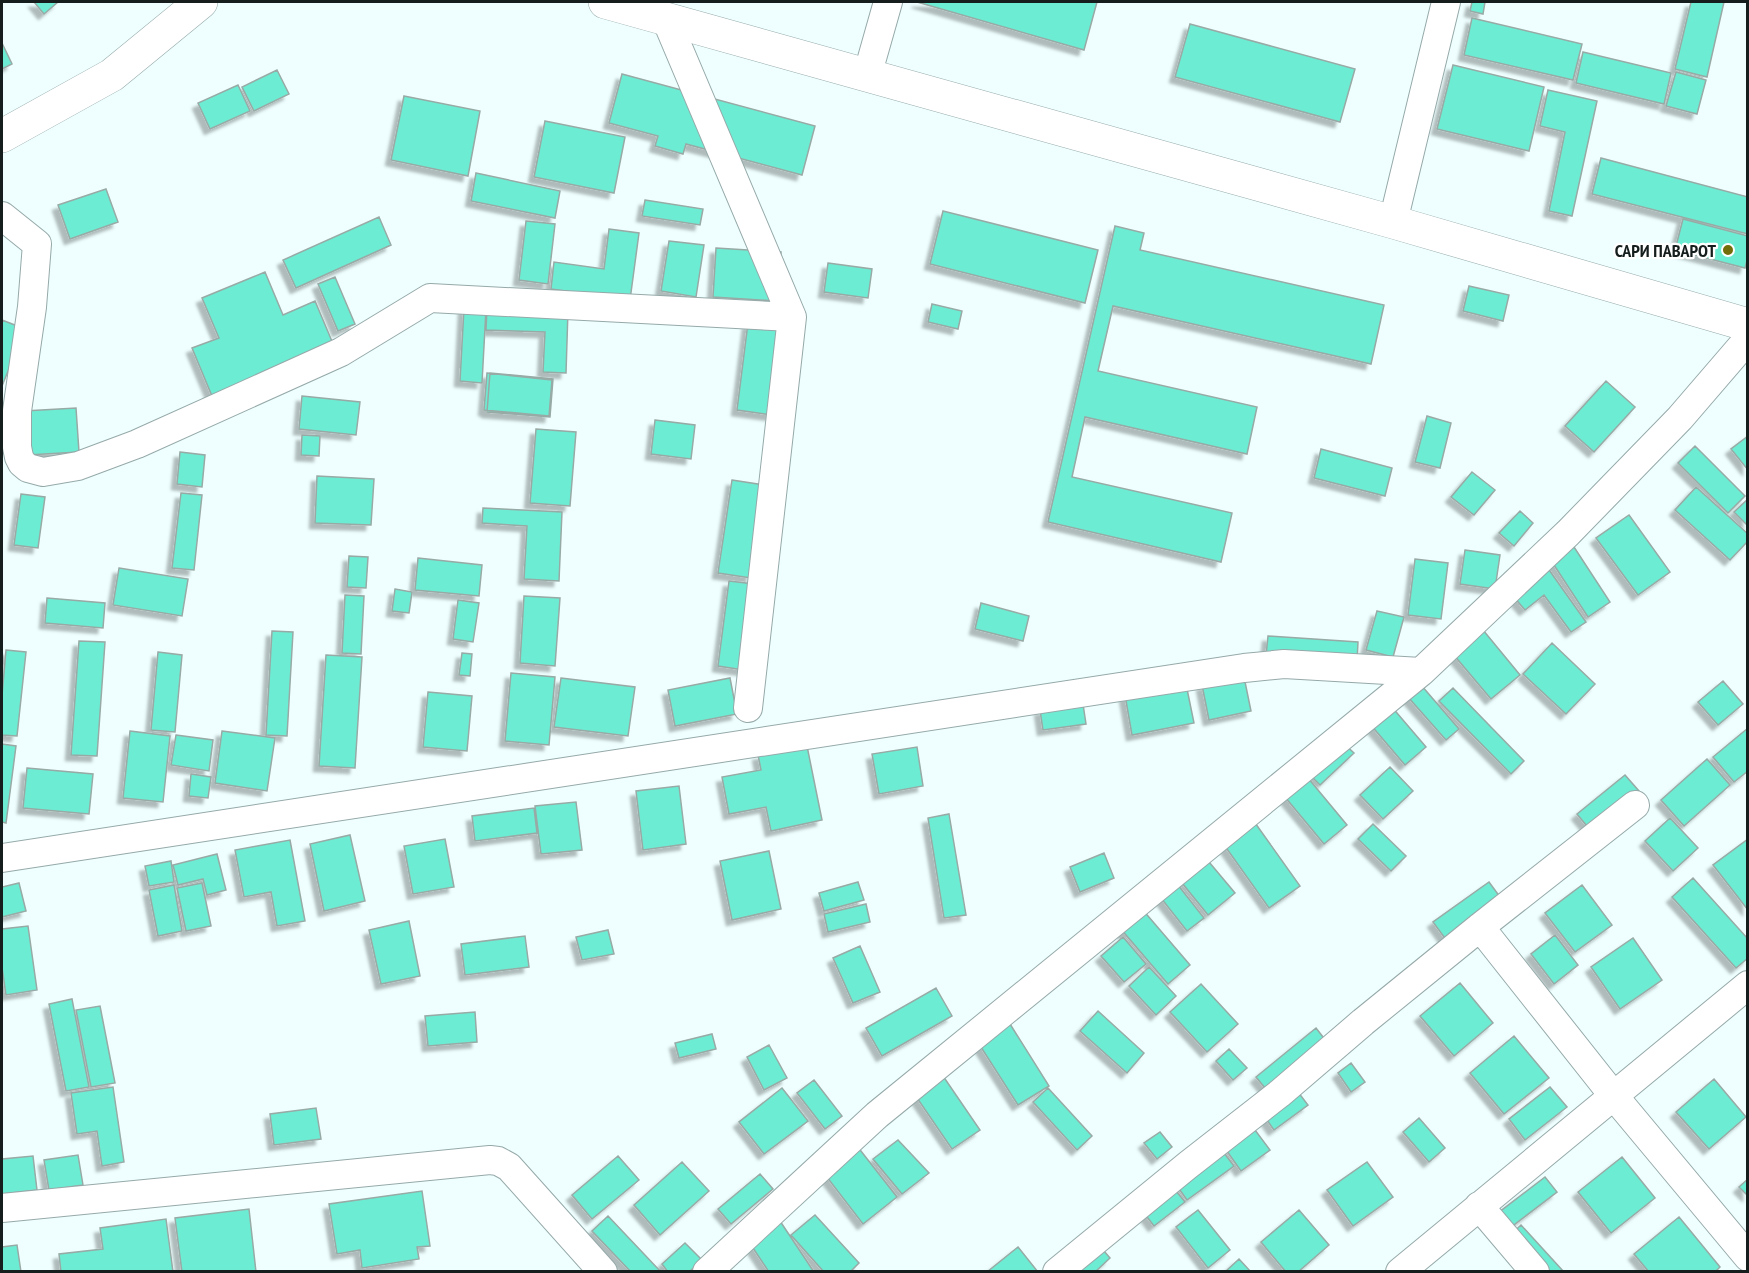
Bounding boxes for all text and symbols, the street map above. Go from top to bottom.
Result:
place label: САРИ ПАВАРОТ [1615,239,1716,262]
marker: САРИ ПАВАРОТ [1721,243,1735,257]

